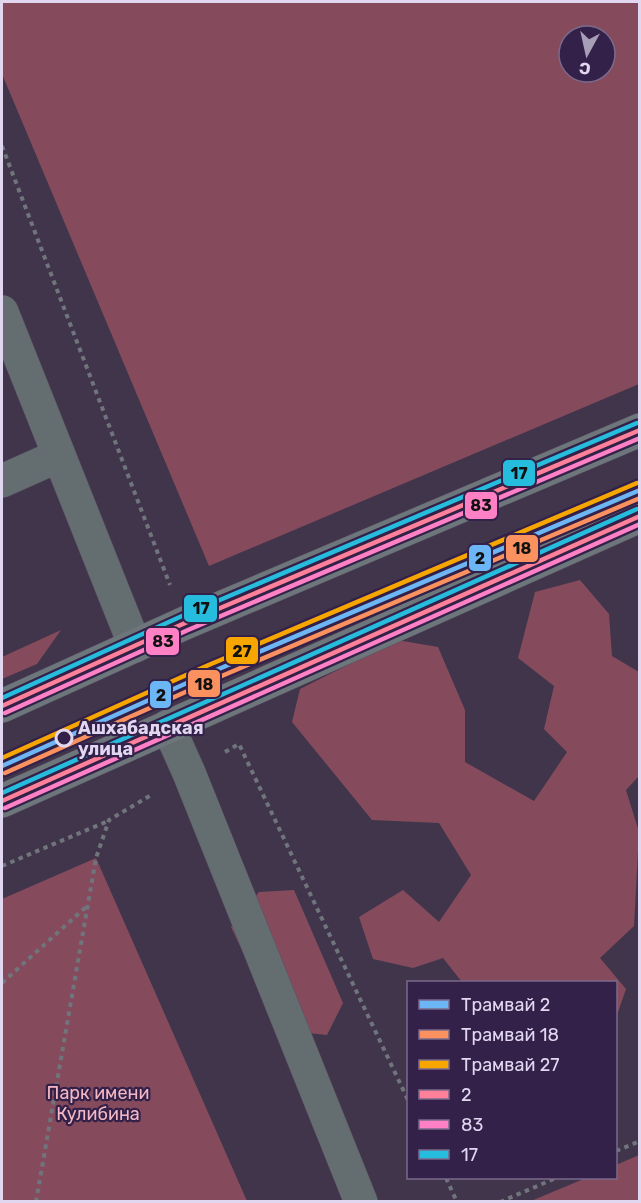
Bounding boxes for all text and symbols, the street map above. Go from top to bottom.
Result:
north arrow [557,24,617,84]
text: С [578,58,592,79]
line badge: 17 [502,459,536,487]
text: 17 [510,464,528,483]
line badge: 83 [464,491,498,520]
text: 83 [470,496,492,515]
line badge: 18 [505,534,539,563]
text: 18 [513,539,532,558]
line badge: 2 [468,544,492,572]
text: 2 [475,549,485,568]
line badge: 17 [183,594,218,623]
text: 17 [192,599,210,618]
line badge: 83 [145,627,180,656]
text: 83 [152,632,174,651]
line badge: 27 [225,636,259,665]
text: 27 [232,642,252,661]
line badge: 18 [187,669,221,698]
text: 18 [195,675,214,694]
line badge: 2 [149,680,172,709]
text: 2 [156,686,166,705]
place label: Ашхабадская улица [78,717,204,760]
marker: Ашхабадская улица [55,729,73,747]
legend [407,981,617,1179]
text: Трамвай 2 [461,994,550,1016]
text: Трамвай 18 [461,1024,559,1046]
text: Трамвай 27 [461,1054,560,1076]
park label: Парк имени Кулибина [47,1082,149,1125]
text: 2 [461,1084,472,1106]
text: 83 [461,1114,483,1136]
text: 17 [461,1144,478,1166]

